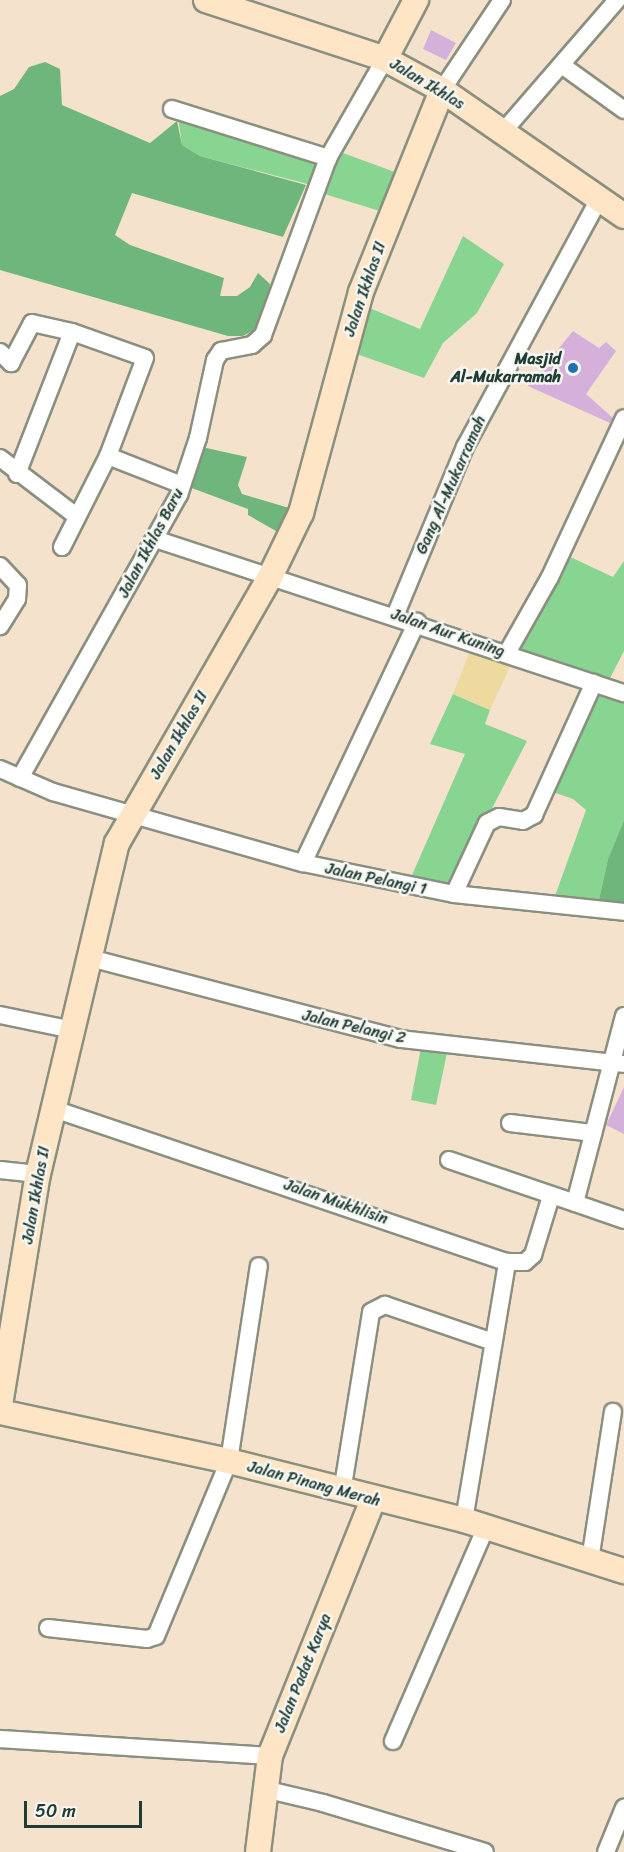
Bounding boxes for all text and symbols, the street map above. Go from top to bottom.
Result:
street label: Jalan Ikhlas [386,54,468,114]
street label: Jalan Ikhlas II [340,239,390,339]
place label: Masjid Al-Mukarramah [451,349,561,387]
marker: Masjid Al-Mukarramah [566,361,580,375]
street label: Gang Al-Mukarramah [412,413,490,557]
street label: Jalan Ikhlas Baru [114,485,188,601]
street label: Jalan Aur Kuning [389,605,507,661]
street label: Jalan Ikhlas II [146,687,212,783]
street label: Jalan Pelangi 1 [323,859,429,899]
street label: Jalan Pelangi 2 [300,1006,408,1048]
street label: Jalan Ikhlas II [18,1144,54,1246]
street label: Jalan Mukhlisin [281,1175,391,1229]
street label: Jalan Pinang Merah [245,1457,383,1511]
street label: Jalan Padat Karya [270,1611,336,1735]
scale bar [27,1789,146,1827]
text: 50 m [35,1795,76,1827]

